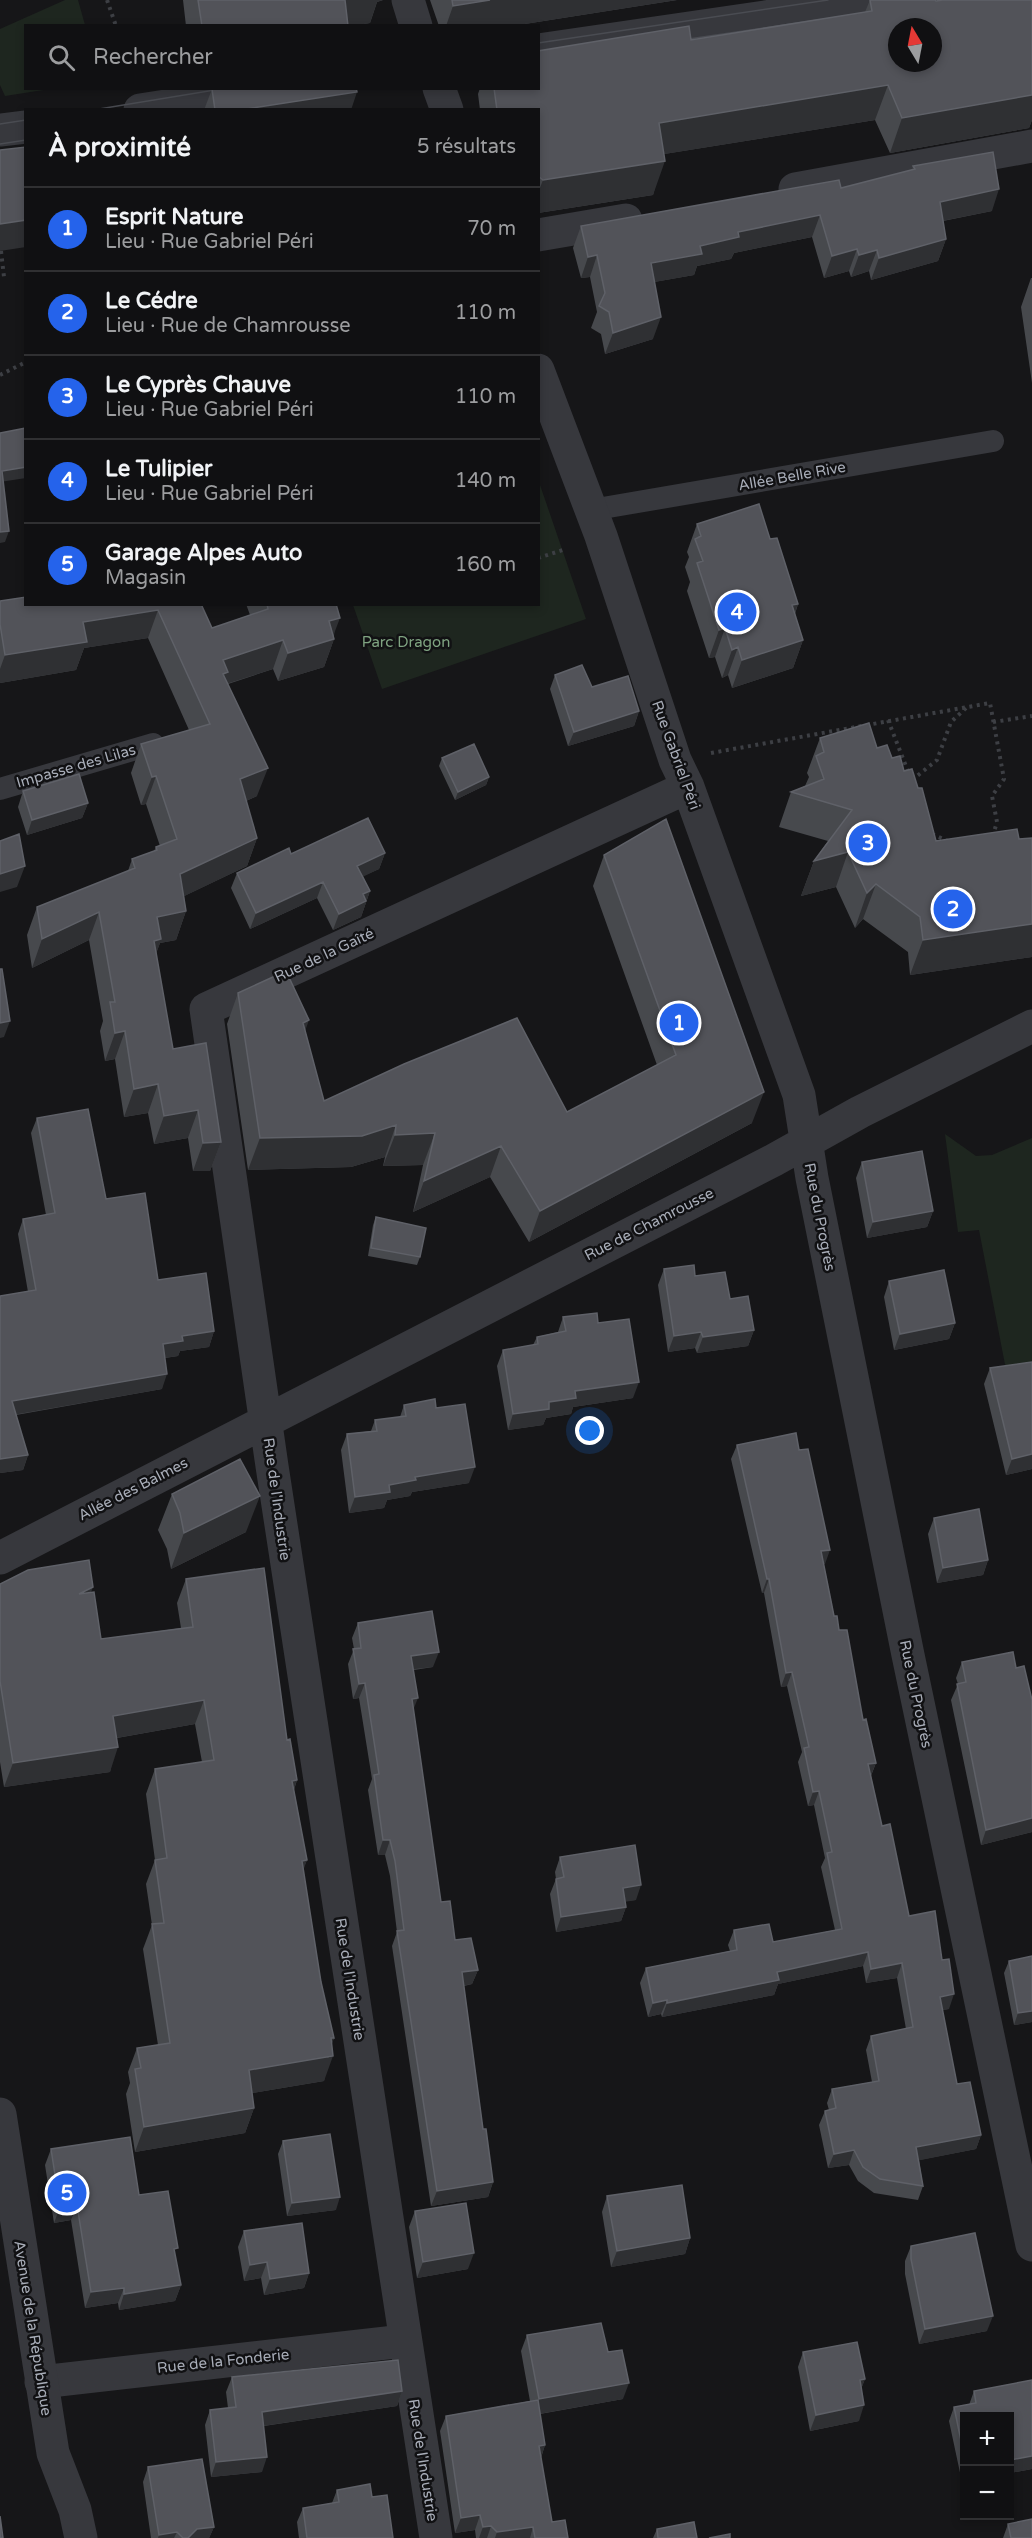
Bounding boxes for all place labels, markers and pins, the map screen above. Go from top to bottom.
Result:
pin: 4 [718,590,756,634]
pin: 3 [848,820,888,866]
pin: 2 [934,886,972,932]
pin: 1 [660,1000,698,1046]
pin: 5 [48,2170,86,2216]

